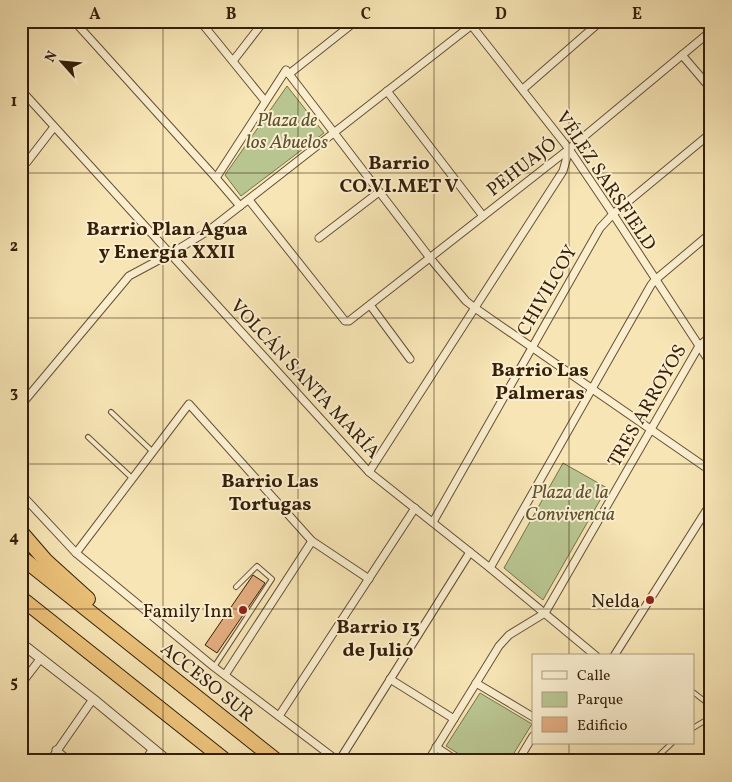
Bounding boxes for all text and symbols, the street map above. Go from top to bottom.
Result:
text: A [89,4,101,26]
text: B [226,4,237,26]
text: C [361,4,371,26]
text: D [495,4,507,26]
text: E [632,4,642,26]
north arrow [38,38,88,88]
text: N [41,48,63,66]
text: 1 [11,91,17,113]
street label: VÉLEZ SARSFIELD [549,106,662,256]
park label: Plaza de los Abuelos [246,108,328,156]
street label: PEHUAJÓ [482,132,563,203]
district label: Barrio CO.VI.MET V [340,150,459,201]
district label: Barrio Plan Agua y Energía XXII [86,216,248,267]
text: 2 [10,236,18,258]
street label: CHIVILCOY [511,241,584,341]
street label: VOLCÁN SANTA MARÍA [224,294,386,465]
street label: TRES ARROYOS [602,340,693,472]
district label: Barrio Las Palmeras [491,357,589,408]
text: 3 [10,382,18,404]
district label: Barrio Las Tortugas [221,468,319,519]
park label: Plaza de la Convivencia [525,480,615,528]
text: 4 [9,527,19,549]
place label: Nelda [591,589,640,615]
marker: Nelda [644,594,656,606]
place label: Family Inn [143,599,233,625]
marker: Family Inn [237,604,249,616]
district label: Barrio 13 de Julio [336,614,420,665]
street label: ACCESO SUR [155,637,259,728]
legend [532,654,694,744]
text: Calle [577,666,610,687]
text: 5 [10,672,18,694]
text: Parque [577,690,623,711]
text: Edificio [577,716,628,737]

